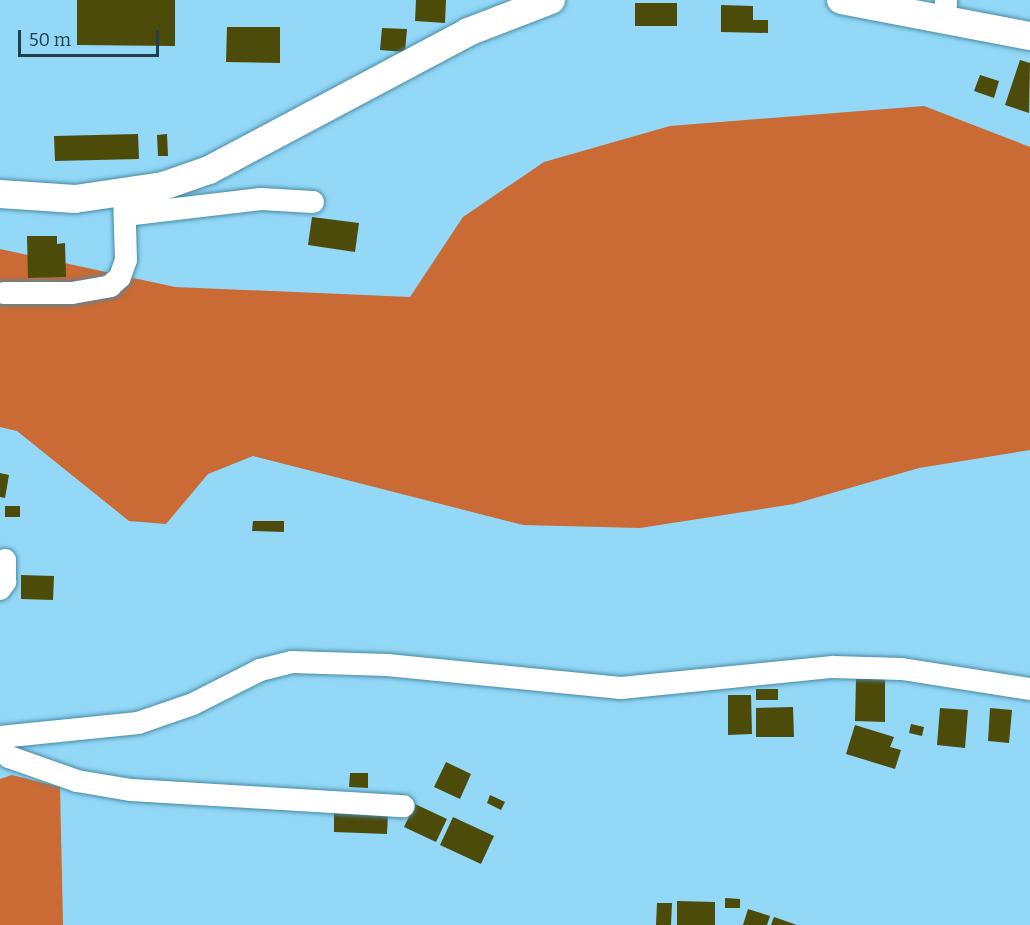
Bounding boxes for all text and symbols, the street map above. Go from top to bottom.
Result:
scale bar [21,18,162,56]
text: 50 m [29,29,71,51]

